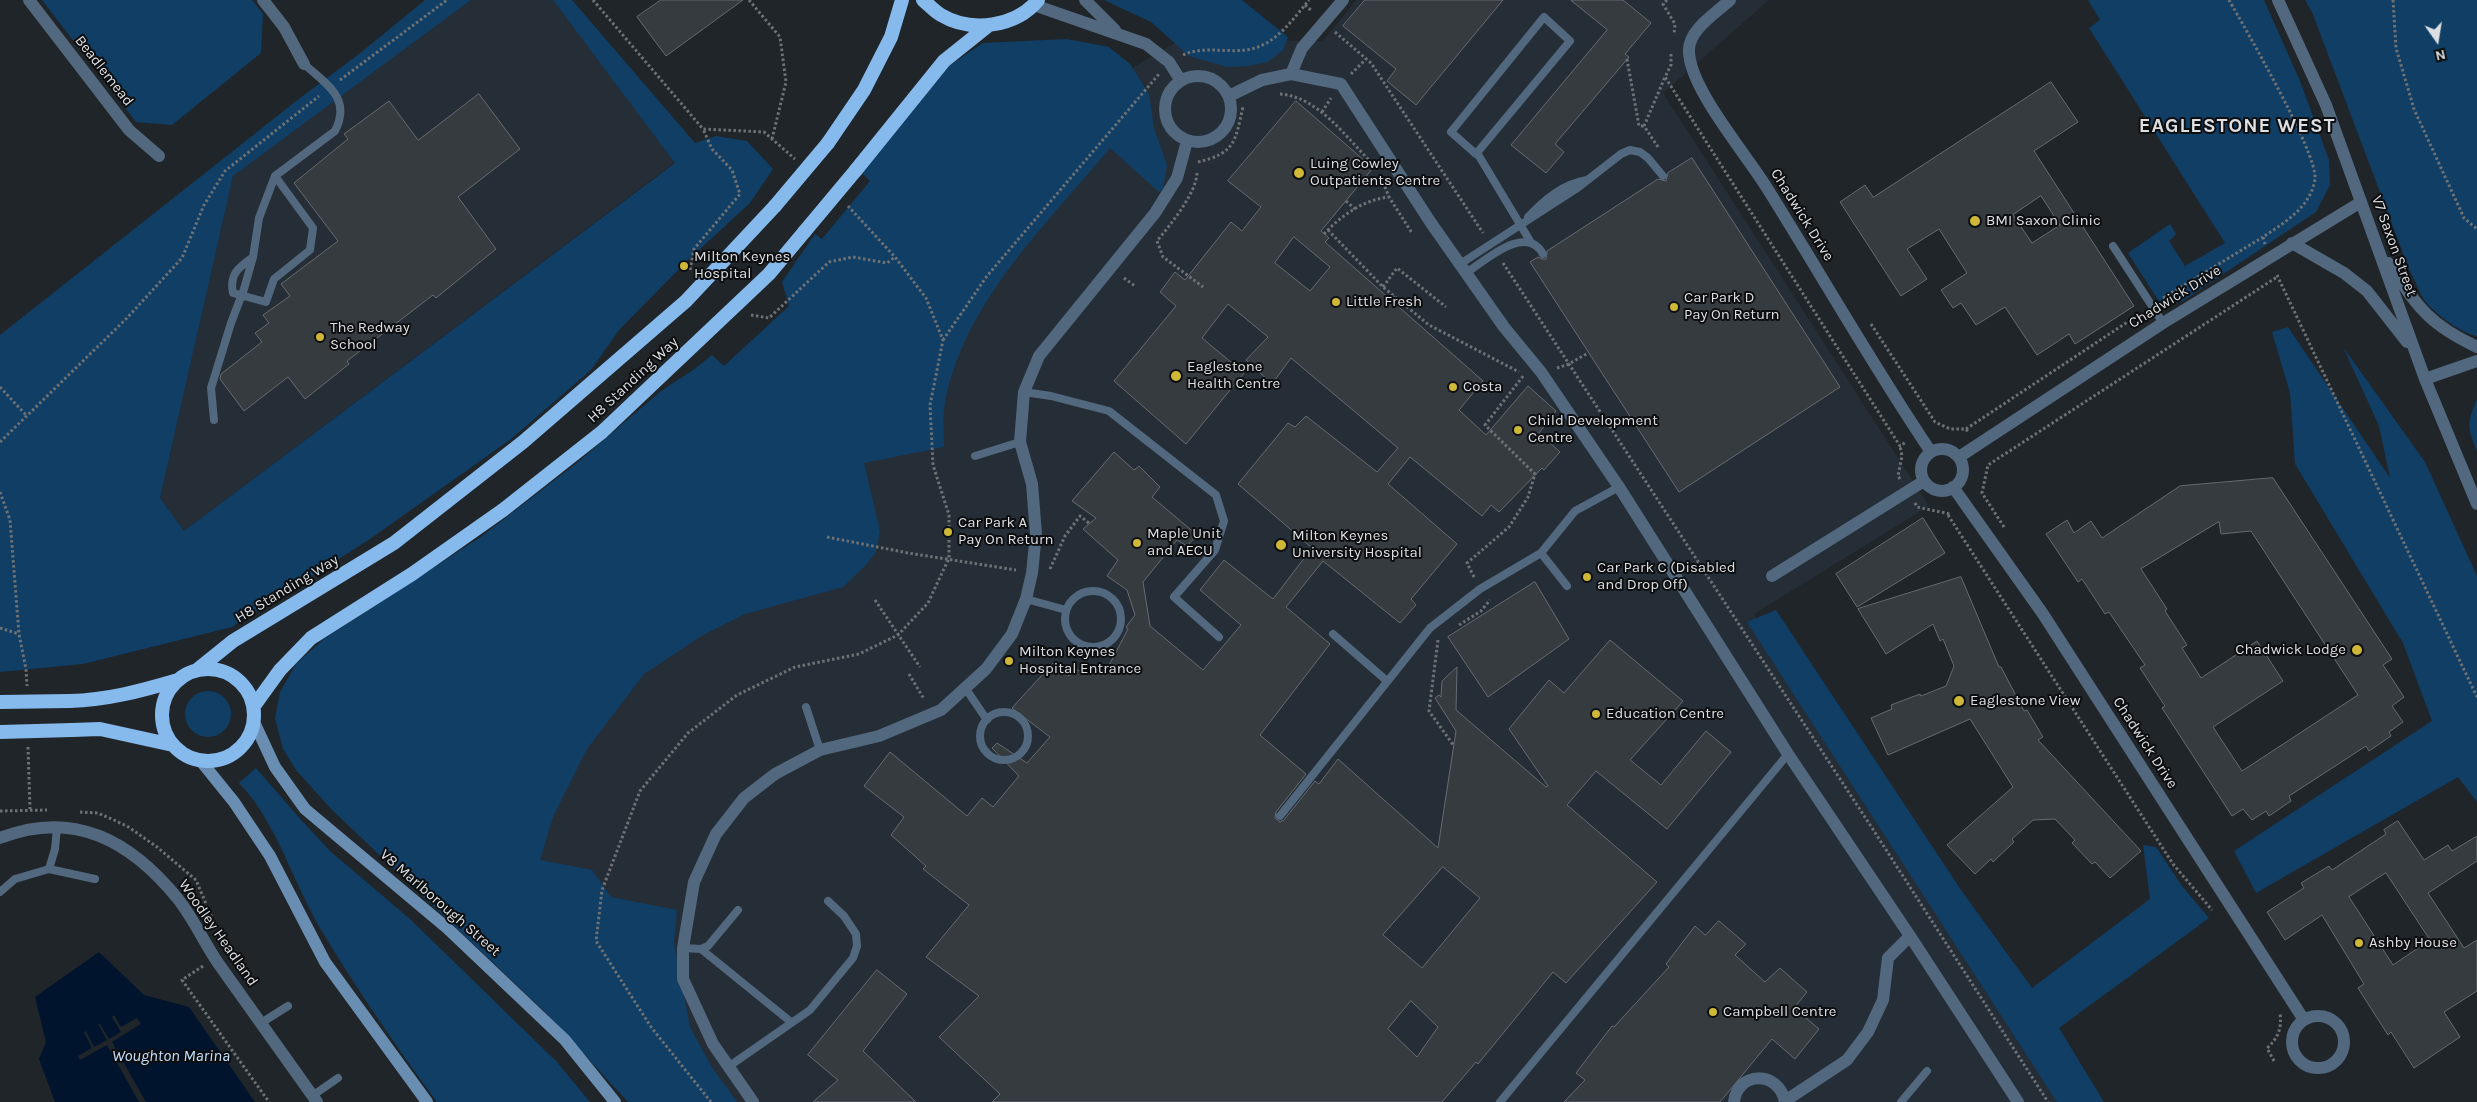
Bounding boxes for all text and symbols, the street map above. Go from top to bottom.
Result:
north arrow [2412,15,2462,65]
street label: Beadlemead [71,32,137,110]
text: N [2434,46,2447,65]
district label: EAGLESTONE WEST [2137,114,2337,138]
place label: Luing Cowley Outpatients Centre [1310,155,1440,190]
street label: Chadwick Drive [1766,165,1838,265]
marker: Luing Cowley Outpatients Centre [1292,166,1306,180]
street label: V7 Saxon Street [2367,193,2421,299]
place label: BMI Saxon Clinic [1986,212,2101,230]
marker: BMI Saxon Clinic [1968,214,1982,228]
place label: Milton Keynes Hospital [694,248,790,283]
marker: Milton Keynes Hospital [678,260,690,272]
street label: Chadwick Drive [2125,261,2225,333]
place label: Car Park D Pay On Return [1684,289,1779,324]
place label: Little Fresh [1346,293,1422,311]
marker: Little Fresh [1330,296,1342,308]
marker: Car Park D Pay On Return [1668,301,1680,313]
place label: The Redway School [330,319,410,354]
marker: The Redway School [314,331,326,343]
street label: H8 Standing Way [584,333,682,427]
place label: Eaglestone Health Centre [1187,358,1280,393]
marker: Eaglestone Health Centre [1169,369,1183,383]
place label: Costa [1463,378,1502,396]
marker: Costa [1447,381,1459,393]
place label: Child Development Centre [1528,412,1658,447]
marker: Child Development Centre [1512,424,1524,436]
place label: Car Park A Pay On Return [958,514,1053,549]
place label: Maple Unit and AECU [1147,525,1221,560]
marker: Car Park A Pay On Return [942,526,954,538]
place label: Milton Keynes University Hospital [1292,527,1422,562]
marker: Maple Unit and AECU [1131,537,1143,549]
marker: Milton Keynes University Hospital [1274,538,1288,552]
street label: H8 Standing Way [232,551,342,627]
place label: Car Park C (Disabled and Drop Off) [1597,559,1736,594]
marker: Car Park C (Disabled and Drop Off) [1581,571,1593,583]
place label: Chadwick Lodge [2235,641,2346,659]
place label: Milton Keynes Hospital Entrance [1019,643,1141,678]
marker: Chadwick Lodge [2350,643,2364,657]
marker: Milton Keynes Hospital Entrance [1003,655,1015,667]
place label: Eaglestone View [1970,692,2081,710]
marker: Eaglestone View [1952,694,1966,708]
street label: Chadwick Drive [2109,694,2181,792]
place label: Education Centre [1606,705,1724,723]
marker: Education Centre [1590,708,1602,720]
street label: V8 Marlborough Street [376,846,504,960]
street label: Woodley Headland [175,876,261,990]
place label: Ashby House [2369,934,2457,952]
marker: Ashby House [2353,937,2365,949]
place label: Campbell Centre [1723,1003,1837,1021]
marker: Campbell Centre [1707,1006,1719,1018]
water label: Woughton Marina [112,1046,230,1066]

